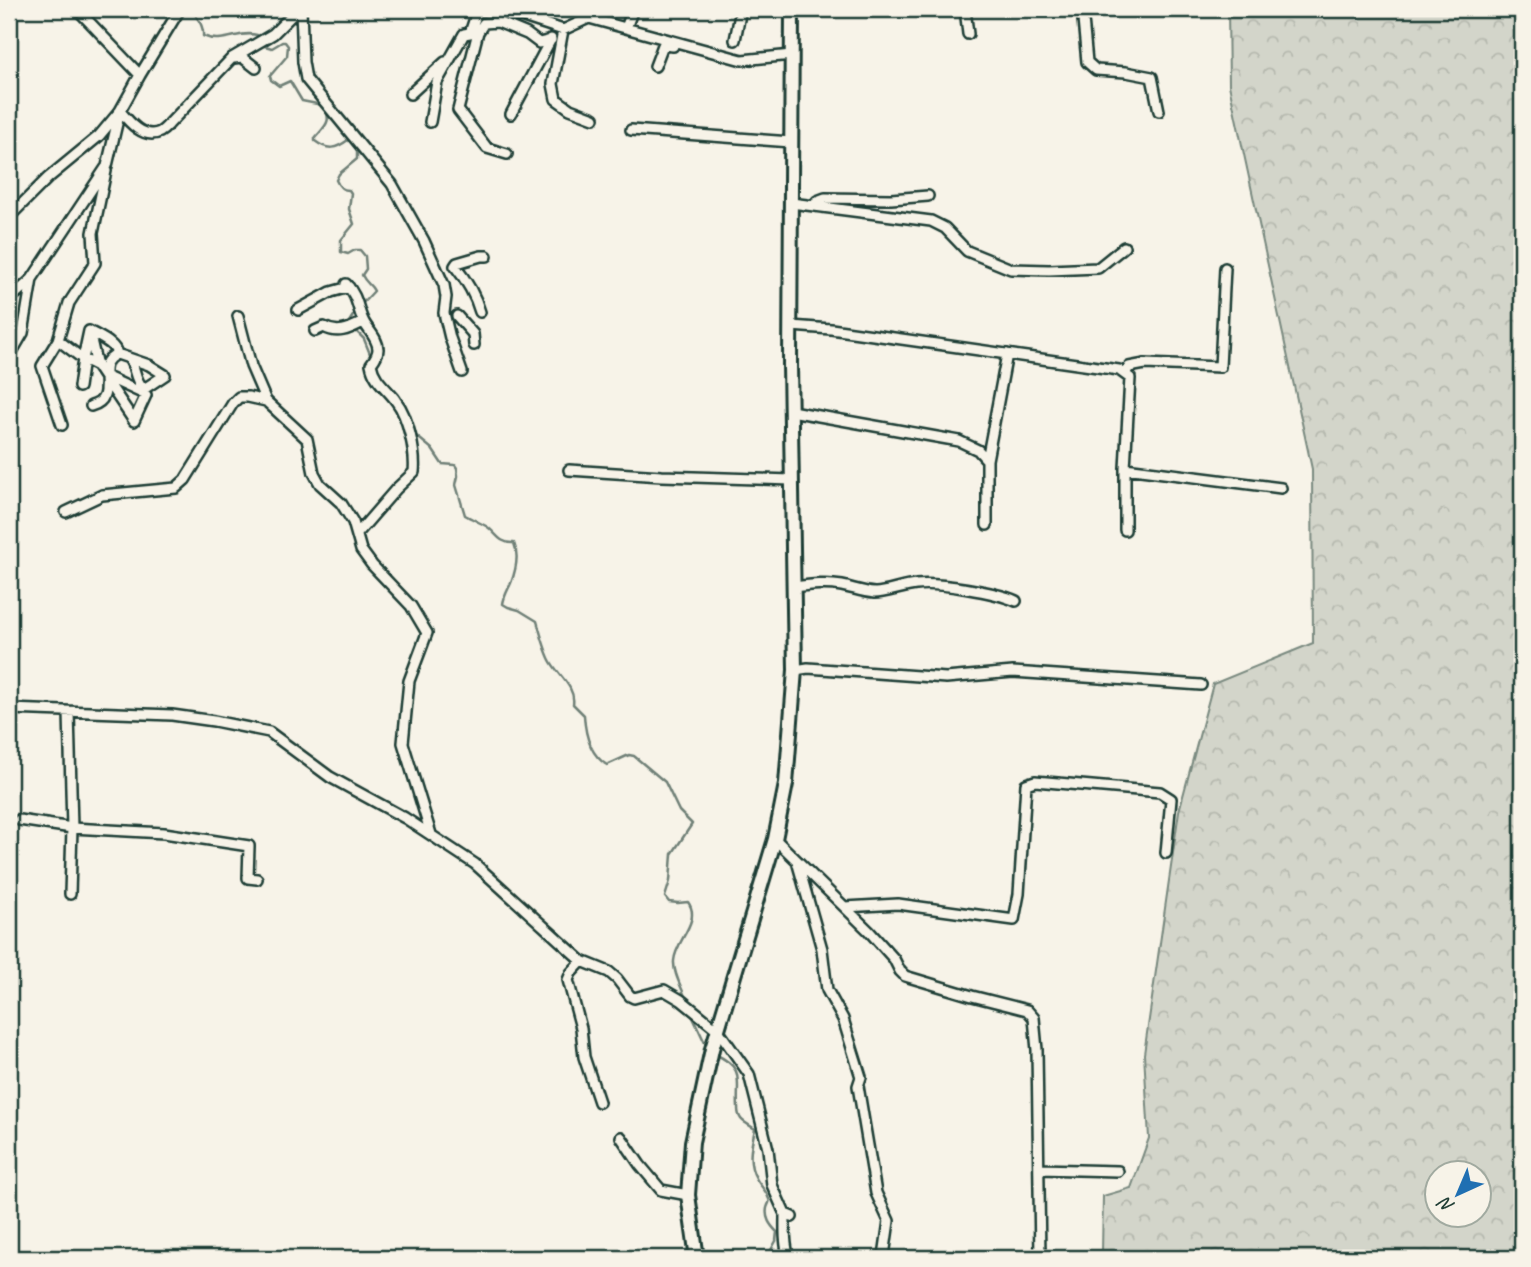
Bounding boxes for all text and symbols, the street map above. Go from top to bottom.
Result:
north arrow [1422,1158,1492,1228]
text: N [1432,1191,1459,1218]

